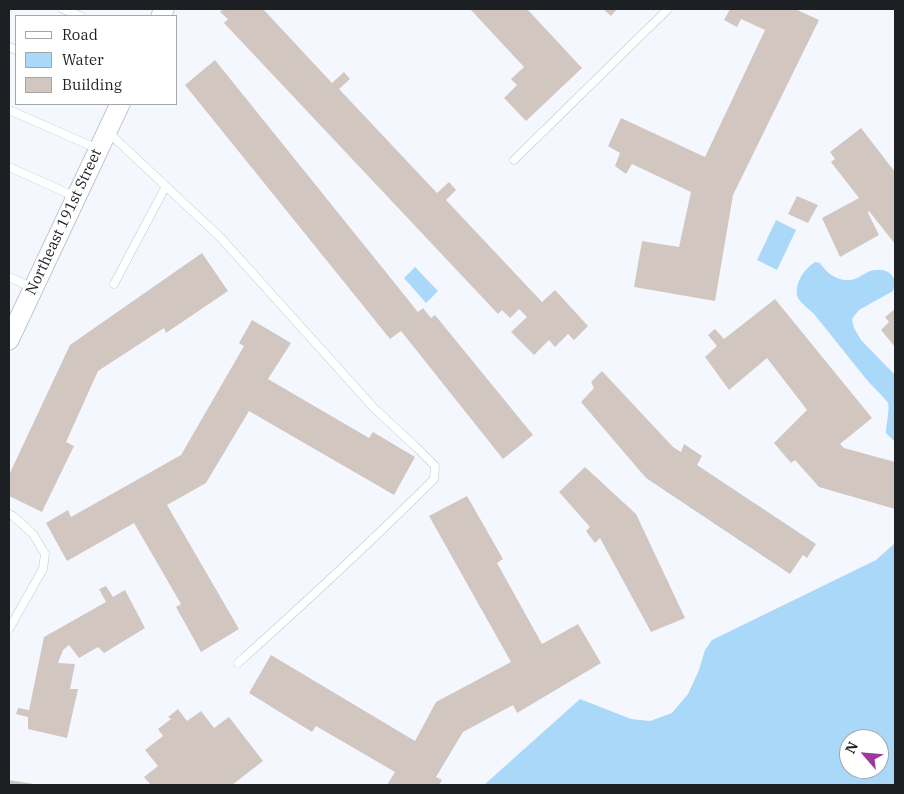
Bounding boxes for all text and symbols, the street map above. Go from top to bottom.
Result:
legend [15,15,178,105]
text: Road [62,25,98,44]
text: Water [62,50,104,69]
text: Building [62,75,122,94]
street label: Northeast 191st Street [22,146,106,298]
north arrow [839,729,889,779]
text: N [841,739,862,757]

